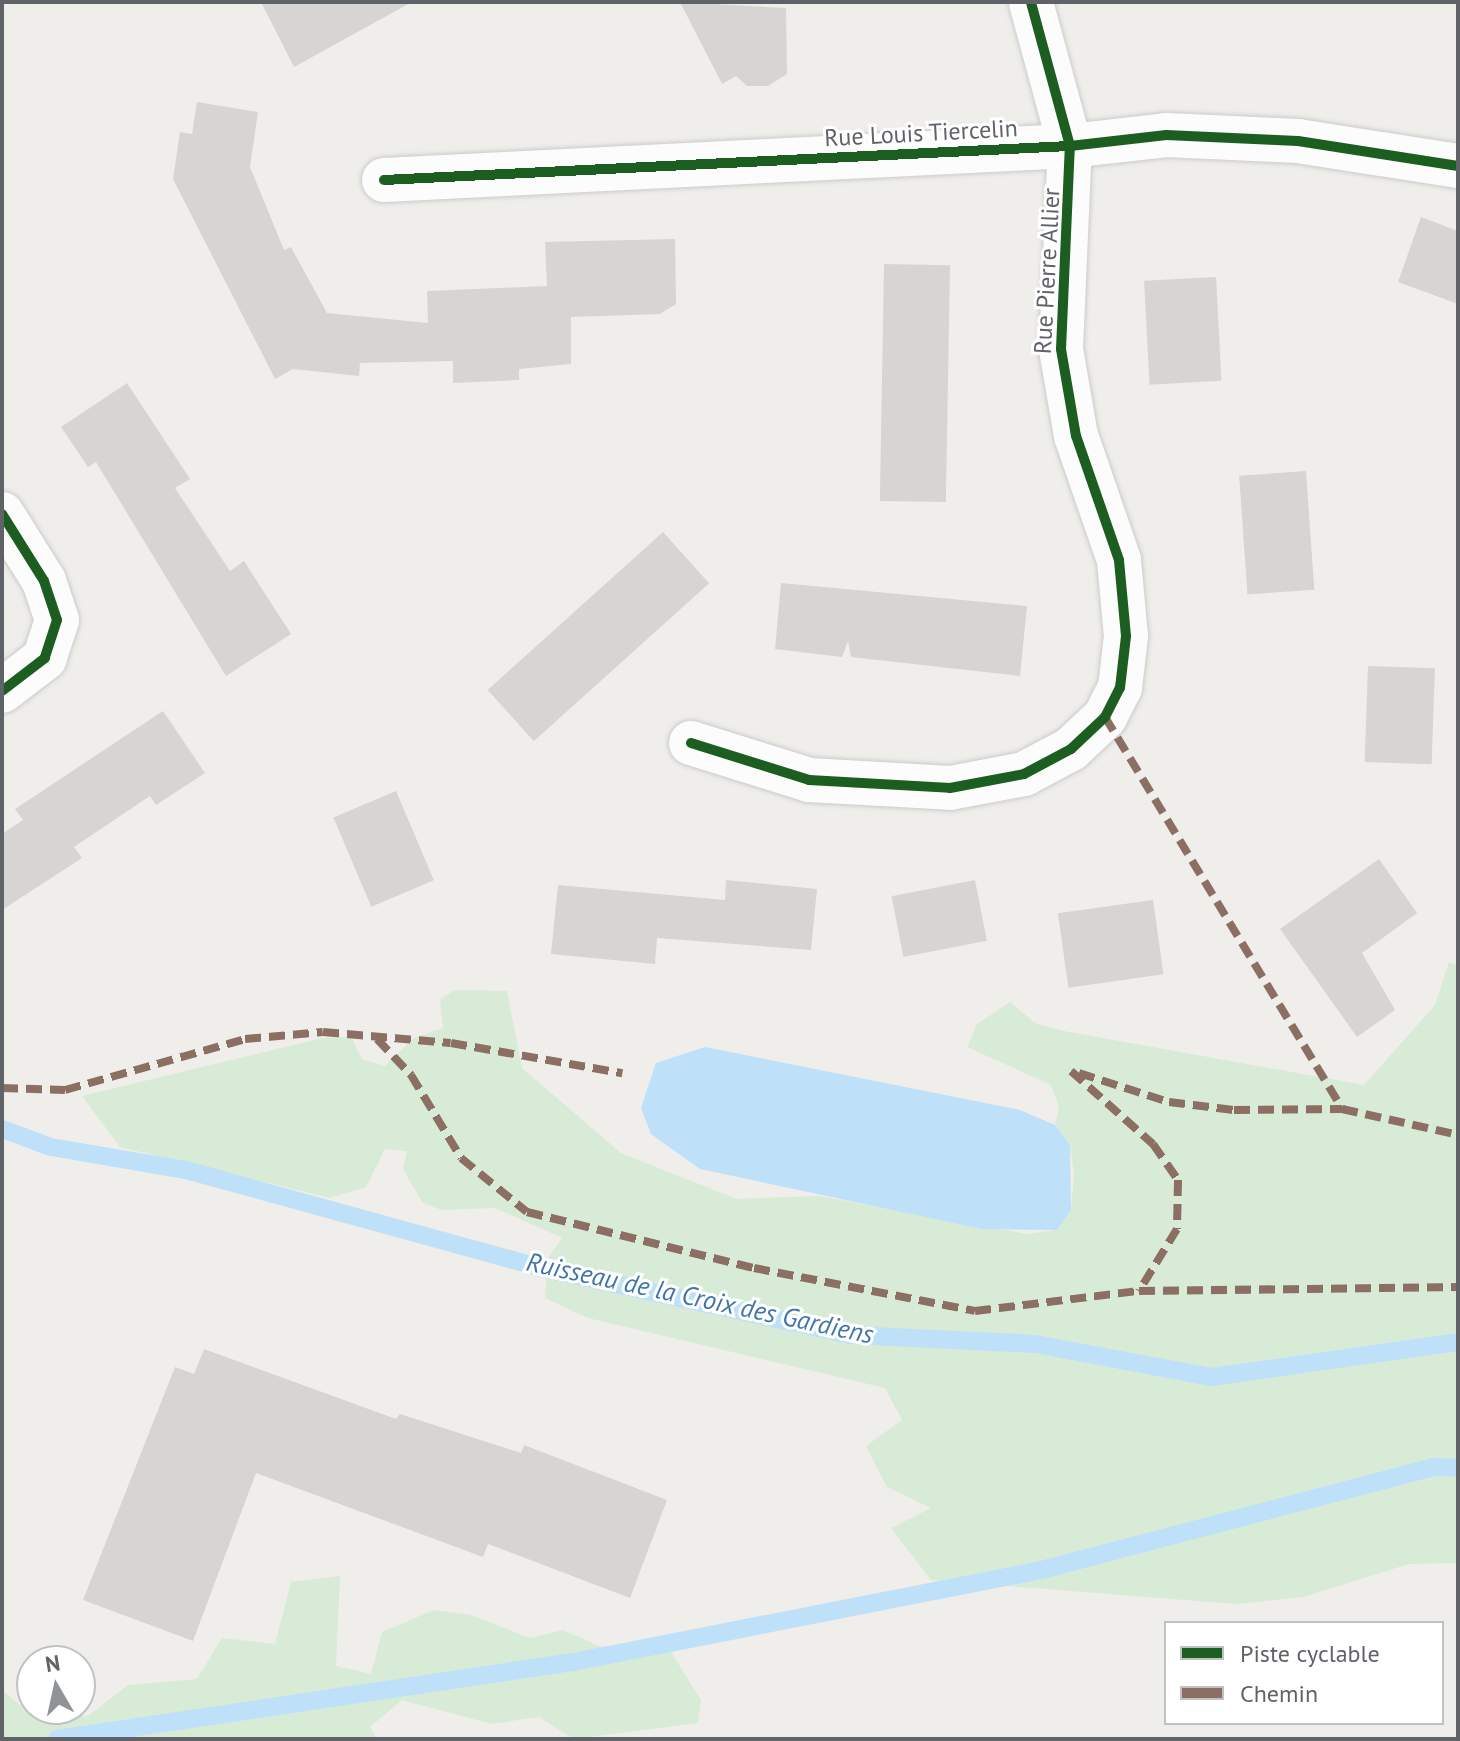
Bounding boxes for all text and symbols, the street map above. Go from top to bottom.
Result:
street label: Rue Louis Tiercelin [823,114,1019,152]
street label: Rue Pierre Allier [1028,187,1066,355]
water label: Ruisseau de la Croix des Gardiens [523,1246,877,1350]
legend [1164,1621,1444,1725]
text: Piste cyclable [1240,1638,1380,1669]
north arrow [16,1645,96,1725]
text: N [43,1648,62,1678]
text: Chemin [1240,1678,1318,1709]

